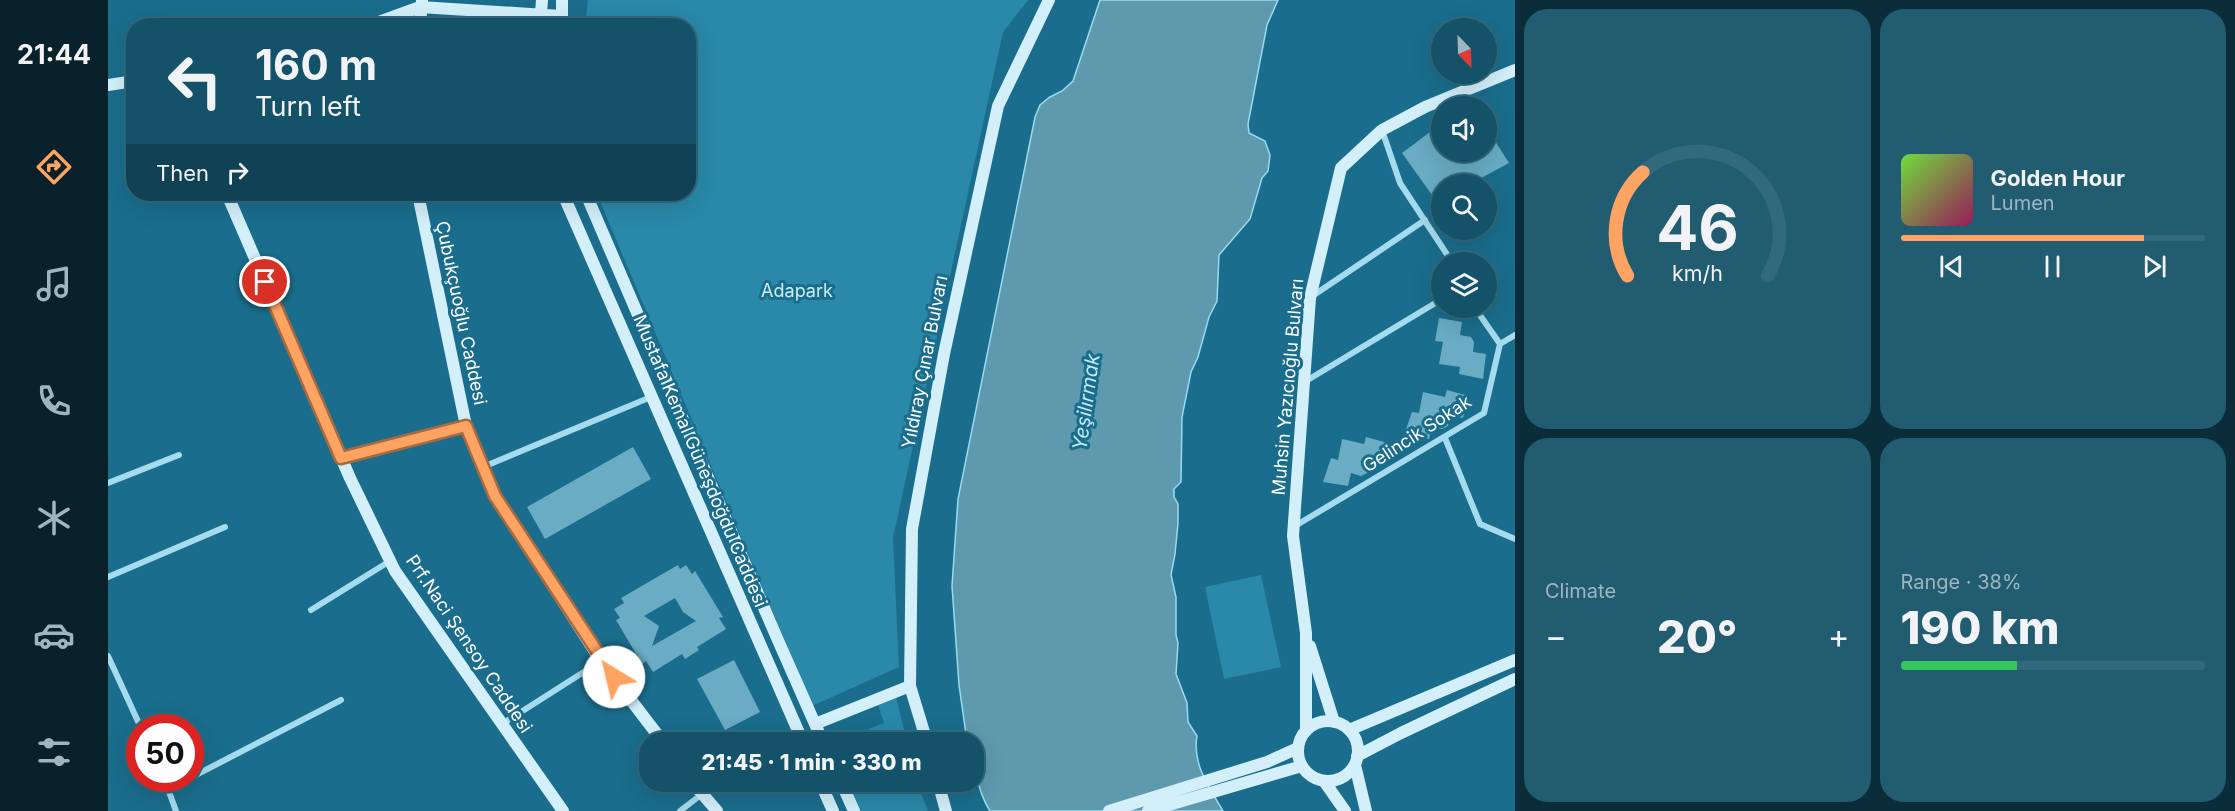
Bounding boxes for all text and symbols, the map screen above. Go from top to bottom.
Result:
north arrow [1431,18,1497,84]
map controls [1431,18,1497,318]
text: 21:44 [17,38,91,71]
text: 160 m [255,39,377,90]
icon: left [156,42,234,120]
text: Turn left [255,90,361,123]
button: sound [1431,96,1497,162]
icon: directions [33,146,75,188]
icon: right [221,156,254,189]
text: Then [156,160,209,186]
text: Golden Hour [1991,165,2125,191]
button: search [1431,174,1497,240]
text: 46 [1656,190,1739,265]
text: Lumen [1991,191,2055,215]
street label: Çubukçuoğlu Caddesi [432,219,491,407]
icon: previous [1935,250,1968,283]
icon: pause [2036,250,2069,283]
icon: next [2138,250,2171,283]
button: layers [1431,252,1497,318]
pin [239,256,290,307]
text: km/h [1672,260,1723,286]
icon: music [33,263,75,305]
icon: arrive [248,265,281,298]
street label: Yıldıray Çınar Bulvarı [897,273,952,450]
street label: Muhsin Yazıcıoğlu Bulvarı [1268,278,1307,496]
park label: Adapark [761,280,833,301]
street label: Mustafa Kemal Güneşdoğdu Caddesi [629,312,772,610]
water label: Yeşilırmak [1067,351,1105,452]
icon: phone [33,380,75,422]
street label: Gelincik Sokak [1359,391,1475,476]
icon: climate [33,497,75,539]
street label: Prf.Naci Şensoy Caddesi [402,551,537,737]
text: Range · 38% [1901,570,2022,594]
text: Climate [1545,579,1616,603]
text: 190 km [1901,600,2060,655]
text: 20° [1657,609,1738,664]
icon: car [33,614,75,656]
text: − [1545,616,1567,656]
text: + [1828,616,1849,656]
position arrow [582,645,646,709]
speed limit sign: 50 [126,714,204,792]
icon: filters [33,731,75,773]
text: 21:45 · 1 min · 330 m [701,749,922,775]

